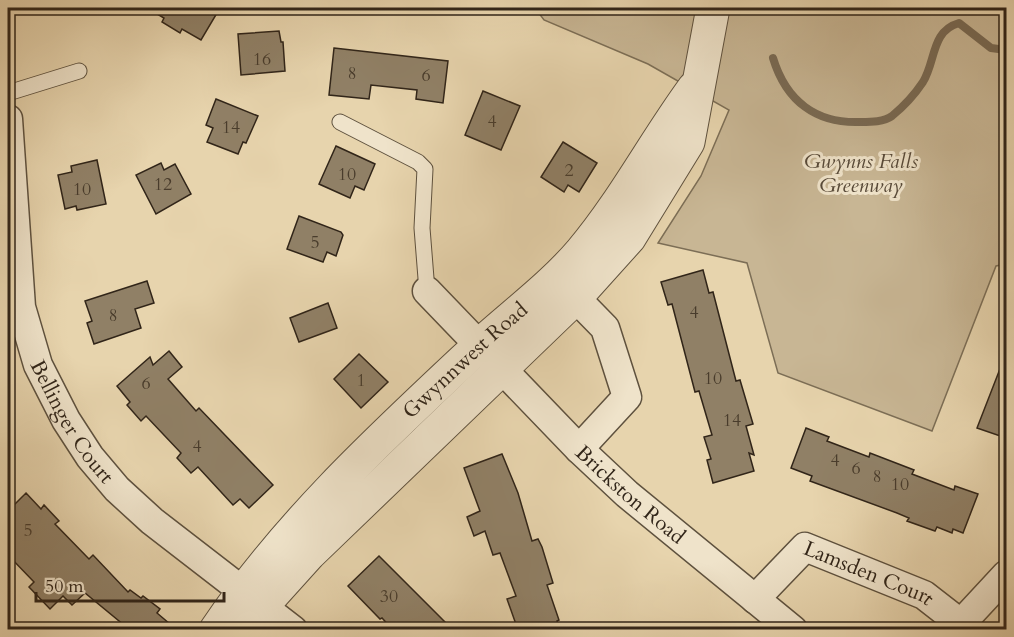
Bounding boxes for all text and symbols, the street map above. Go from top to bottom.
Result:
house number: 16 [253,47,271,72]
house number: 8 [347,61,357,86]
house number: 6 [421,63,431,88]
house number: 4 [487,109,497,134]
house number: 14 [222,115,240,140]
park label: Gwynns Falls Greenway [804,147,918,200]
house number: 2 [564,158,574,183]
house number: 10 [338,162,356,187]
house number: 12 [154,172,172,197]
house number: 10 [73,177,91,202]
house number: 5 [310,230,320,255]
street label: Gwynnwest Road [396,295,534,425]
house number: 4 [689,300,699,325]
house number: 8 [108,303,118,328]
street label: Bellinger Court [23,355,121,490]
house number: 10 [704,366,722,391]
house number: 1 [356,368,366,393]
house number: 6 [141,371,151,396]
house number: 14 [723,408,741,433]
house number: 4 [192,434,202,459]
street label: Brickston Road [569,438,692,551]
house number: 4 [830,448,840,473]
house number: 6 [851,456,861,481]
house number: 8 [872,464,882,489]
house number: 10 [891,472,909,497]
house number: 5 [23,518,33,543]
street label: Lamsden Court [799,533,941,613]
scale bar [36,565,224,603]
text: 50 m [45,574,84,599]
house number: 30 [380,584,398,609]

